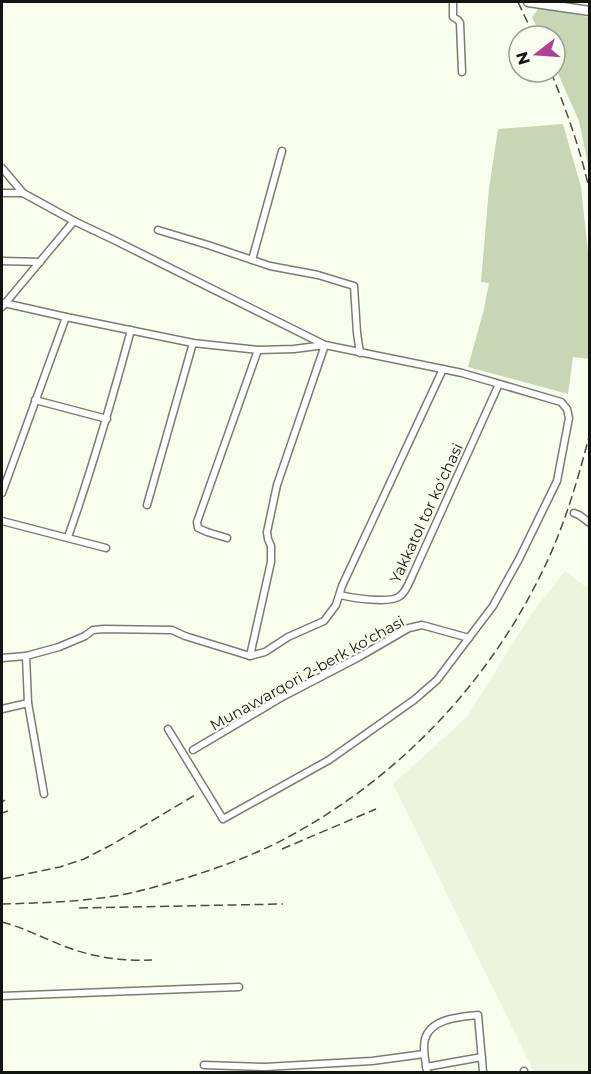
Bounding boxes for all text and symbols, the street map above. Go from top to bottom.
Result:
north arrow [507,24,567,84]
text: N [512,49,534,67]
street label: Yakkatol tor koʻchasi [385,440,467,586]
street label: Munavvarqori 2-berk koʻchasi [206,612,408,734]

